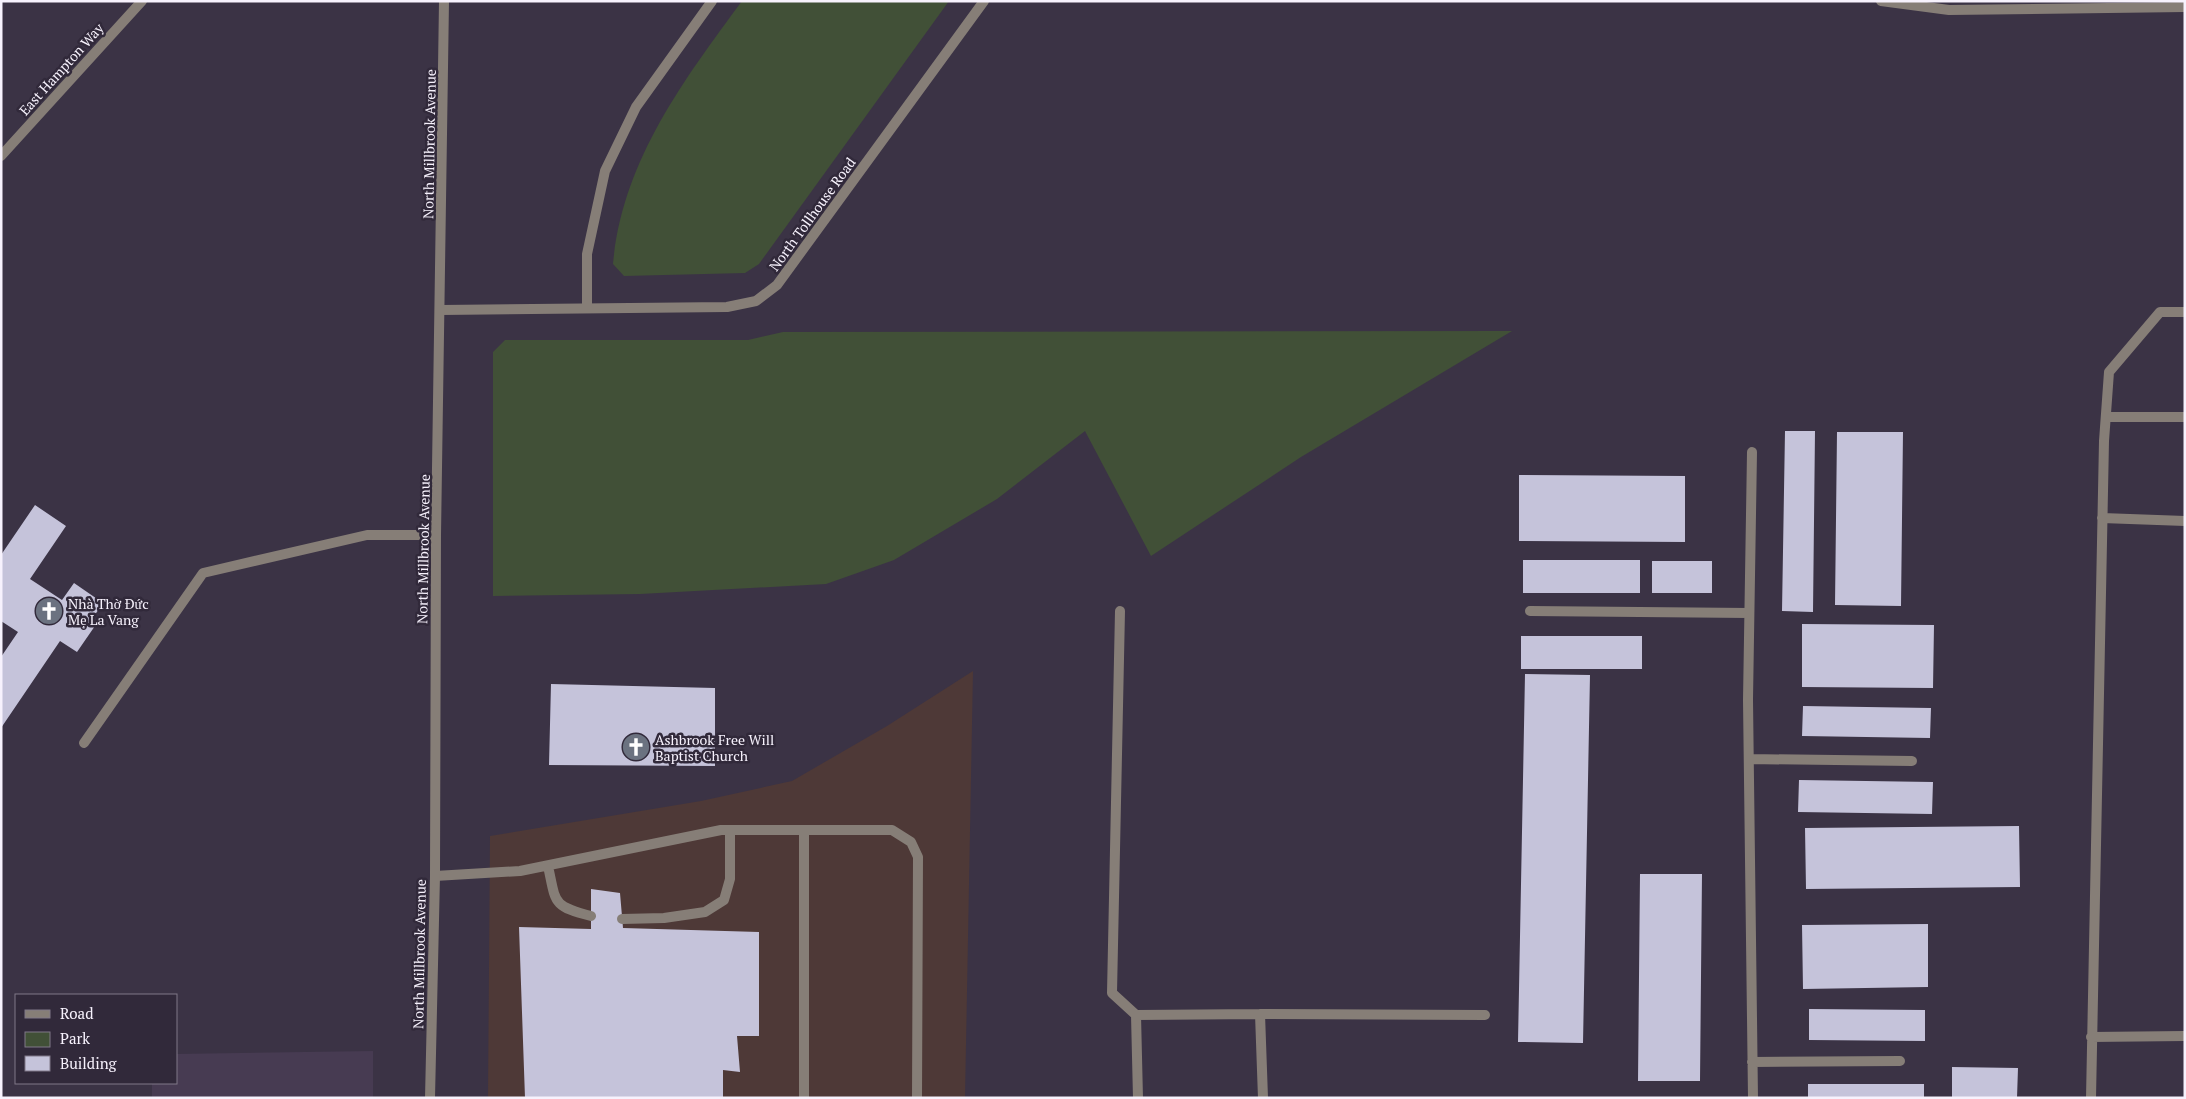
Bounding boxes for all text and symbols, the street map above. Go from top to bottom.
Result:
street label: East Hampton Way [14,18,108,119]
street label: North Millbrook Avenue [418,69,440,219]
street label: North Tollhouse Road [764,153,860,275]
street label: North Millbrook Avenue [412,474,434,624]
place label: Nhà Thờ Đức Mẹ La Vang [68,594,149,629]
church icon: Nhà Thờ Đức Mẹ La Vang [34,596,64,626]
place label: Ashbrook Free Will Baptist Church [655,730,774,765]
church icon: Ashbrook Free Will Baptist Church [621,732,651,762]
street label: North Millbrook Avenue [408,879,430,1029]
legend [15,994,178,1084]
text: Road [60,1003,93,1023]
text: Park [60,1028,90,1048]
text: Building [60,1053,118,1073]

